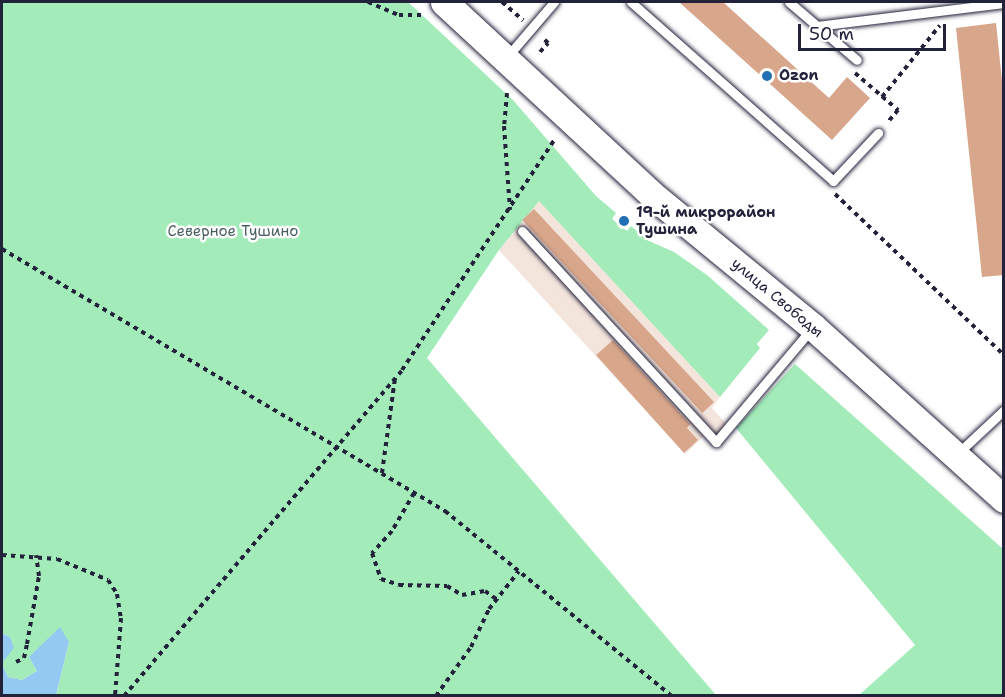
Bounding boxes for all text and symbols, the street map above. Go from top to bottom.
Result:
scale bar [801,12,950,50]
text: 50 m [809,22,854,46]
place label: Ozon [779,67,819,85]
marker: Ozon [760,69,774,83]
place label: 19-й микрорайон Тушина [636,203,776,238]
marker: 19-й микрорайон Тушина [617,214,631,228]
park label: Северное Тушино [168,223,298,241]
street label: улица Свободы [727,254,827,342]

